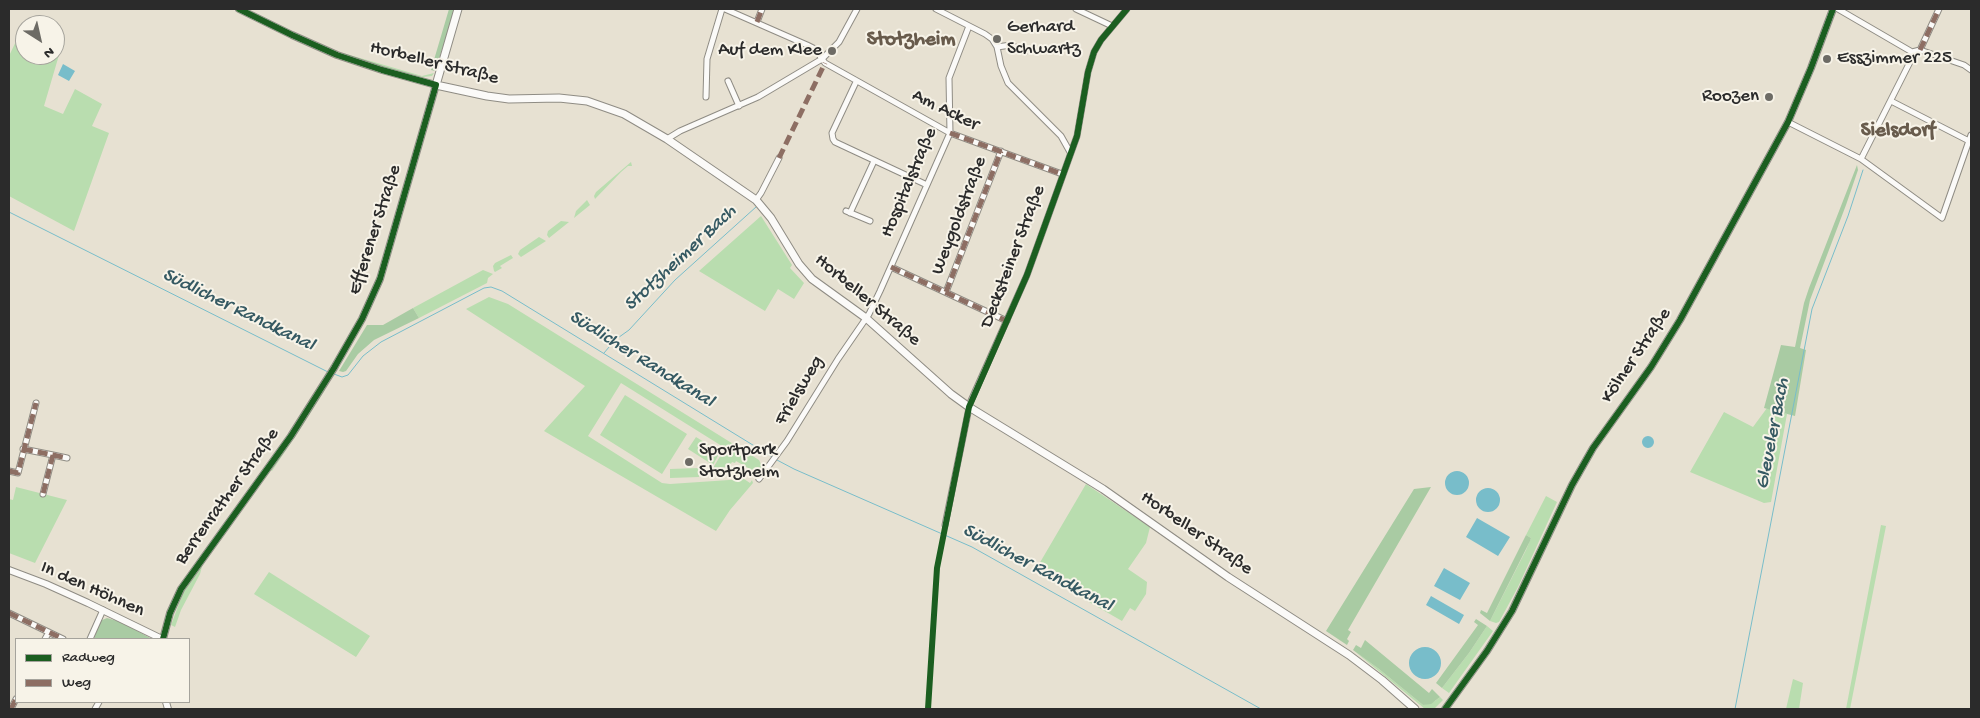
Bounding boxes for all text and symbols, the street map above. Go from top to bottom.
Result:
north arrow [15,15,65,65]
place label: Gerhard Schwartz [1007,17,1081,61]
district label: Stotzheim [867,28,955,54]
marker: Gerhard Schwartz [991,33,1003,45]
street label: Horbeller Straße [367,37,501,91]
place label: Auf dem Klee [718,40,822,62]
text: N [40,42,57,61]
marker: Auf dem Klee [826,45,838,57]
place label: Esszimmer 225 [1837,48,1952,70]
marker: Esszimmer 225 [1821,53,1833,65]
street label: Am Acker [908,85,982,137]
place label: Roozen [1702,86,1759,108]
marker: Roozen [1763,91,1775,103]
district label: Sielsdorf [1861,119,1935,145]
street label: Hospitalstraße [877,125,943,241]
street label: Weygoldstraße [927,154,993,278]
street label: Efferener Straße [344,162,408,298]
street label: Decksteiner Straße [976,182,1052,332]
water label: Stotzheimer Bach [620,201,742,317]
street label: Horbeller Straße [809,250,925,352]
water label: Südlicher Randkanal [158,264,318,358]
street label: Kölner Straße [1597,304,1677,408]
water label: Südlicher Randkanal [564,306,718,414]
street label: Frielsweg [770,352,830,430]
water label: Gleueler Bach [1751,377,1797,491]
street label: Berrenrather Straße [171,424,285,570]
place label: Sportpark Stotzheim [699,440,779,484]
marker: Sportpark Stotzheim [683,456,695,468]
street label: Horbeller Straße [1135,487,1257,581]
water label: Südlicher Randkanal [958,519,1116,619]
street label: In den Höhnen [37,557,147,623]
legend [15,638,190,703]
text: Radweg [62,649,115,667]
text: Weg [62,674,91,692]

